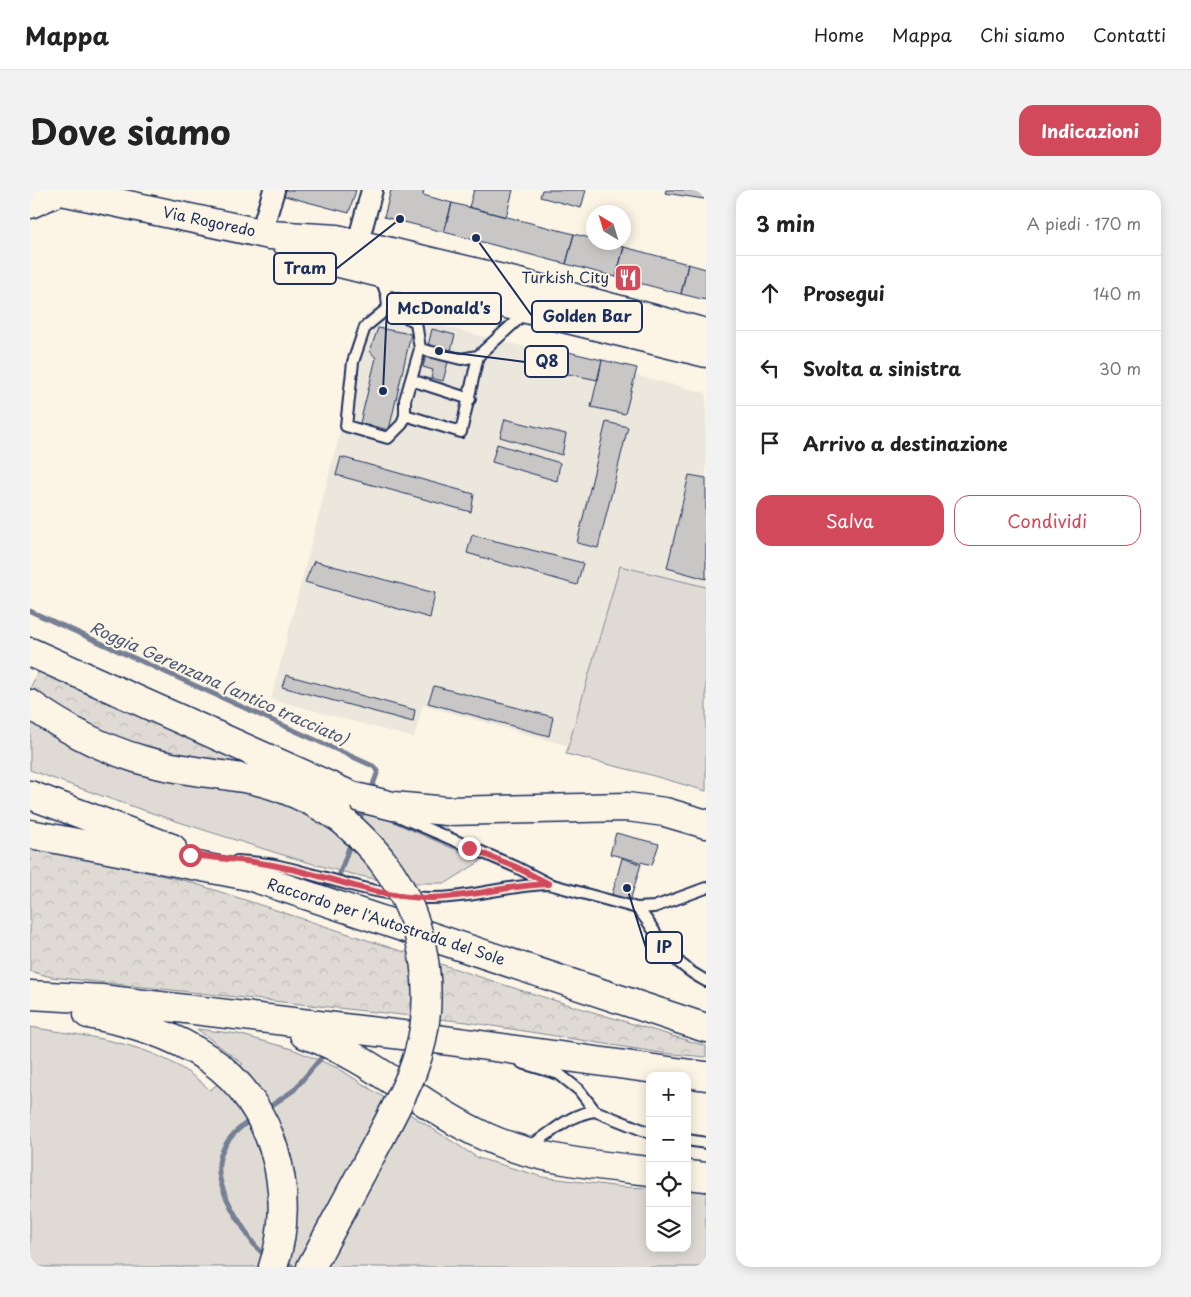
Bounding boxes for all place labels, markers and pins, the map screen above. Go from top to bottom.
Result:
callout: Tram [274,253,336,284]
restaurant icon: Turkish City [613,263,643,293]
place label: Turkish City [522,265,609,288]
callout: McDonald's [387,293,501,324]
callout: Golden Bar [532,301,642,332]
callout: Q8 [525,346,568,377]
callout: IP [646,932,682,963]

